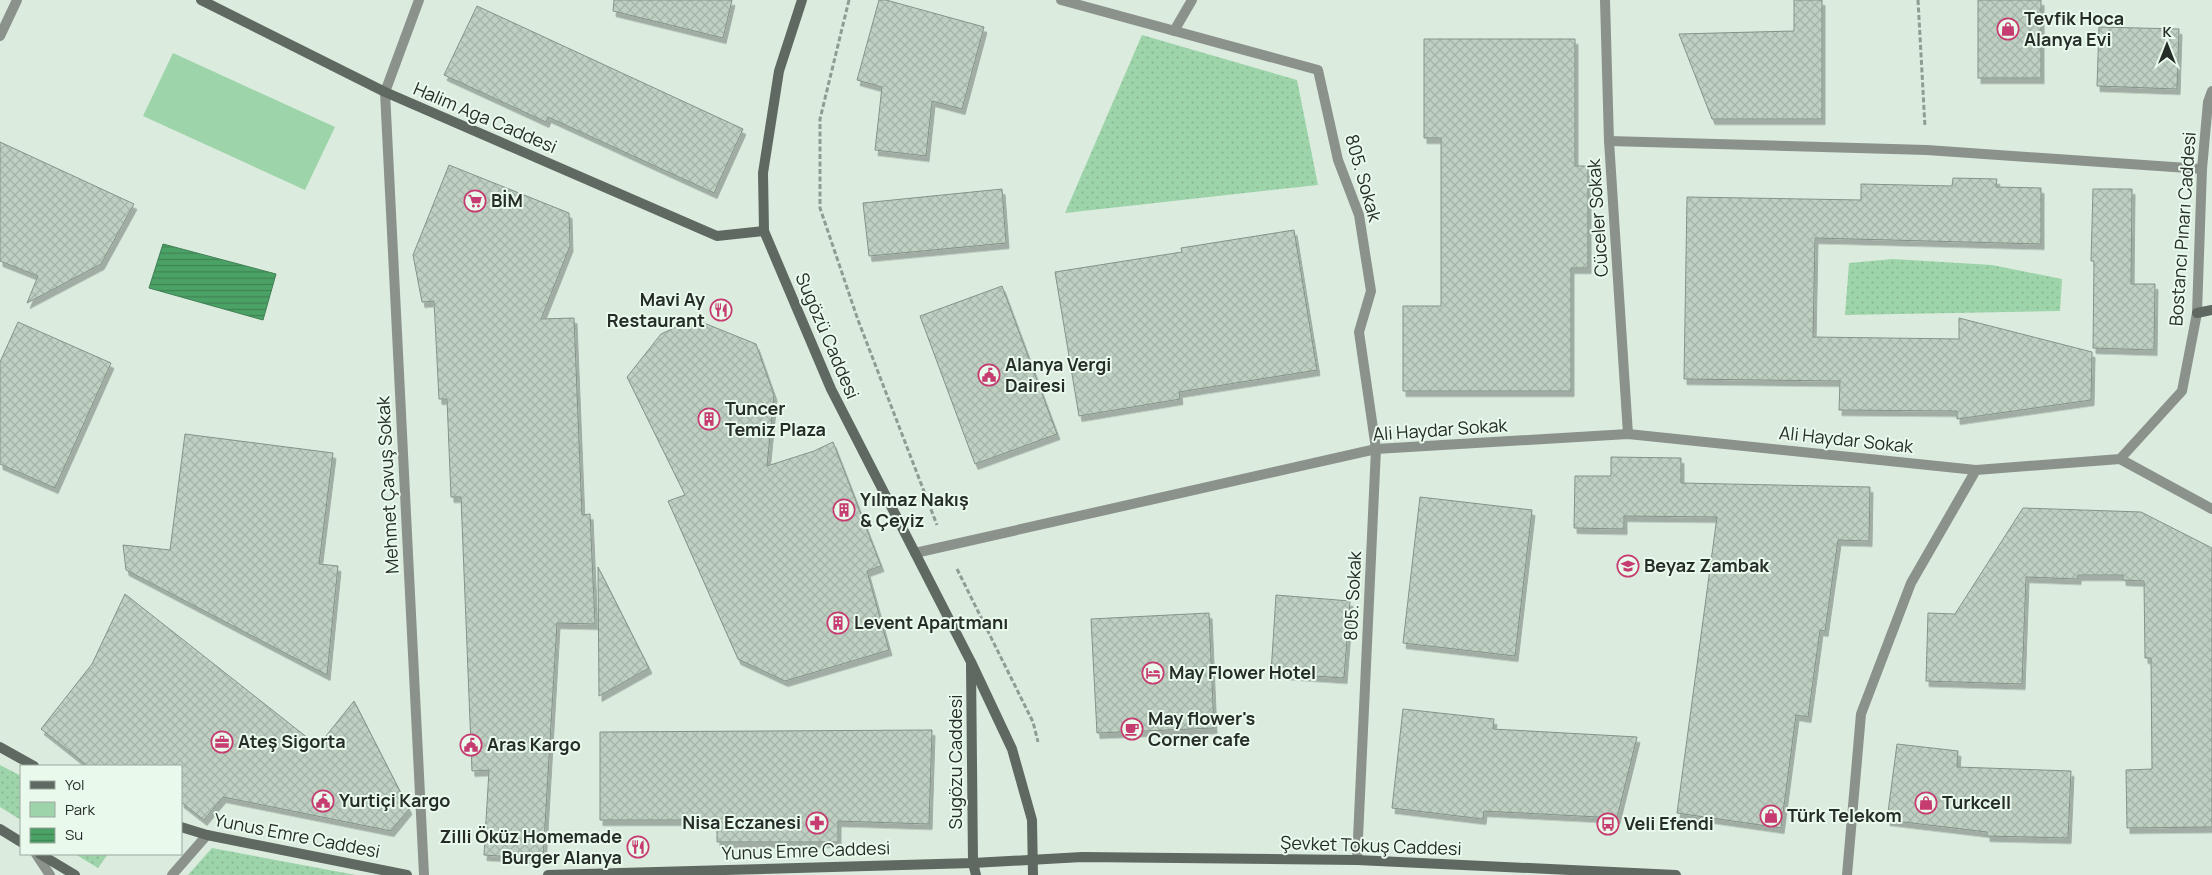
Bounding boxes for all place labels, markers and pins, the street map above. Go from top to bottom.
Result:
place label: Tevfik Hoca Alanya Evi [2024,6,2124,51]
shop icon: Tevfik Hoca Alanya Evi [1996,17,2020,41]
place label: BİM [491,188,523,212]
supermarket icon: BİM [463,189,487,213]
place label: Mavi Ay Restaurant [607,287,705,332]
restaurant icon: Mavi Ay Restaurant [709,298,733,322]
place label: Alanya Vergi Dairesi [1005,352,1111,397]
public building icon: Alanya Vergi Dairesi [977,363,1001,387]
place label: Tuncer Temiz Plaza [725,396,826,441]
building icon: Tuncer Temiz Plaza [697,407,721,431]
place label: Yılmaz Nakış & Çeyiz [860,487,969,532]
building icon: Yılmaz Nakış & Çeyiz [832,498,856,522]
place label: Beyaz Zambak [1644,553,1770,577]
school or university icon: Beyaz Zambak [1616,554,1640,578]
place label: Levent Apartmanı [854,610,1008,634]
building icon: Levent Apartmanı [826,611,850,635]
place label: May Flower Hotel [1169,660,1316,684]
hotel icon: May Flower Hotel [1141,661,1165,685]
place label: May flower's Corner cafe [1148,706,1255,751]
cafe icon: May flower's Corner cafe [1120,717,1144,741]
place label: Ateş Sigorta [238,729,346,753]
office icon: Ateş Sigorta [210,730,234,754]
place label: Aras Kargo [487,732,581,756]
public building icon: Aras Kargo [459,733,483,757]
place label: Yurtiçi Kargo [339,788,450,812]
public building icon: Yurtiçi Kargo [311,789,335,813]
place label: Turkcell [1942,790,2011,814]
shop icon: Turkcell [1914,791,1938,815]
place label: Türk Telekom [1787,803,1902,827]
shop icon: Türk Telekom [1759,804,1783,828]
place label: Nisa Eczanesi [682,810,801,834]
pharmacy icon: Nisa Eczanesi [805,811,829,835]
place label: Veli Efendi [1624,811,1714,835]
bus stop icon: Veli Efendi [1596,812,1620,836]
place label: Zilli Öküz Homemade Burger Alanya [439,824,622,869]
restaurant icon: Zilli Öküz Homemade Burger Alanya [626,835,650,859]

